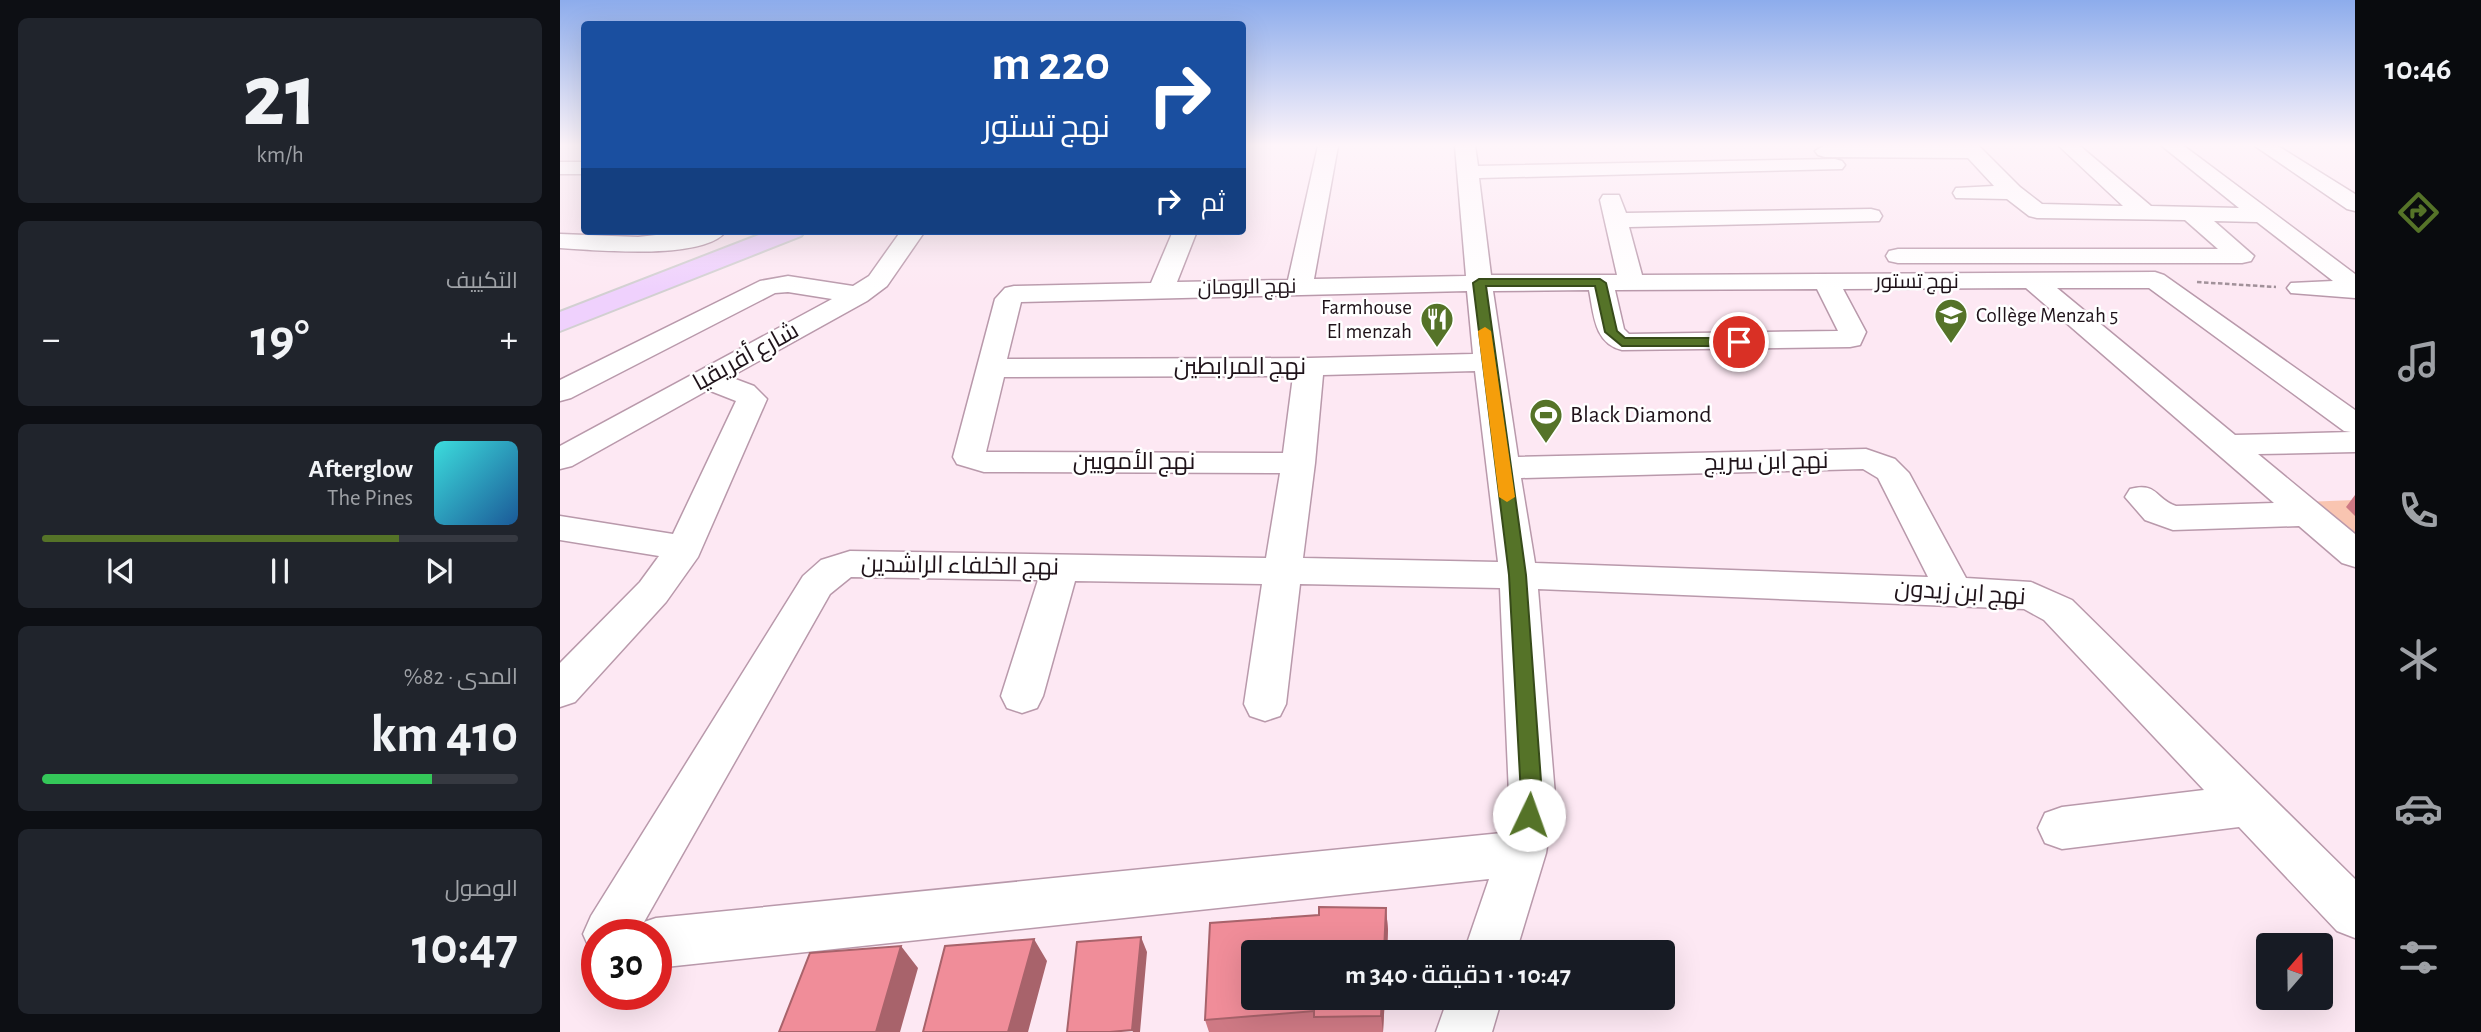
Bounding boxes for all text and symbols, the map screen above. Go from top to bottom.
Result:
text: 220 m [991,40,1110,89]
icon: right [1134,49,1225,140]
text: 21 [242,51,318,142]
text: 10:46 [2384,53,2452,85]
text: نهج تستور [983,111,1110,143]
text: km/h [256,144,304,167]
icon: right [1149,182,1187,220]
icon: directions [2394,188,2443,237]
text: ثم [1201,190,1225,216]
text: التكييف [446,270,518,293]
street label: نهج تستور [1874,271,1959,295]
street label: نهج الرومان [1197,276,1297,301]
school or university icon: Collège Menzah 5 [1932,296,1970,345]
place label: Farmhouse El menzah [1321,297,1412,342]
restaurant icon: Farmhouse El menzah [1418,300,1456,349]
place label: Collège Menzah 5 [1976,305,2118,326]
pin [1709,312,1769,372]
text: 19° [250,313,310,365]
street label: شارع أفريقيا [687,314,804,398]
text: − [42,321,60,359]
text: + [500,321,518,359]
icon: arrive [1720,323,1758,361]
icon: music [2394,337,2443,386]
street label: نهج المرابطين [1174,355,1306,382]
sports icon: Black Diamond [1527,396,1565,445]
place label: Black Diamond [1570,403,1712,427]
street label: نهج الأمويين [1073,448,1195,477]
street label: نهج ابن سريج [1703,449,1829,478]
text: Afterglow [309,456,413,482]
icon: phone [2394,486,2443,535]
text: The Pines [327,487,413,510]
street label: نهج الخلفاء الراشدين [861,551,1059,583]
icon: previous [102,552,140,590]
icon: pause [261,552,299,590]
icon: next [420,552,458,590]
street label: نهج ابن زيدون [1893,576,2026,613]
icon: climate [2394,635,2443,684]
text: المدى · 82% [404,666,518,689]
text: 410 km [370,709,518,761]
position arrow [1492,778,1566,852]
icon: car [2394,784,2443,833]
text: الوصول [445,878,518,901]
speed limit sign: 30 [581,919,672,1010]
text: 10:47 [412,921,518,973]
north arrow [2256,933,2333,1010]
map controls [2256,933,2333,1010]
icon: filters [2394,933,2443,982]
text: 10:47 · 1 دقيقة · 340 m [1345,962,1571,988]

